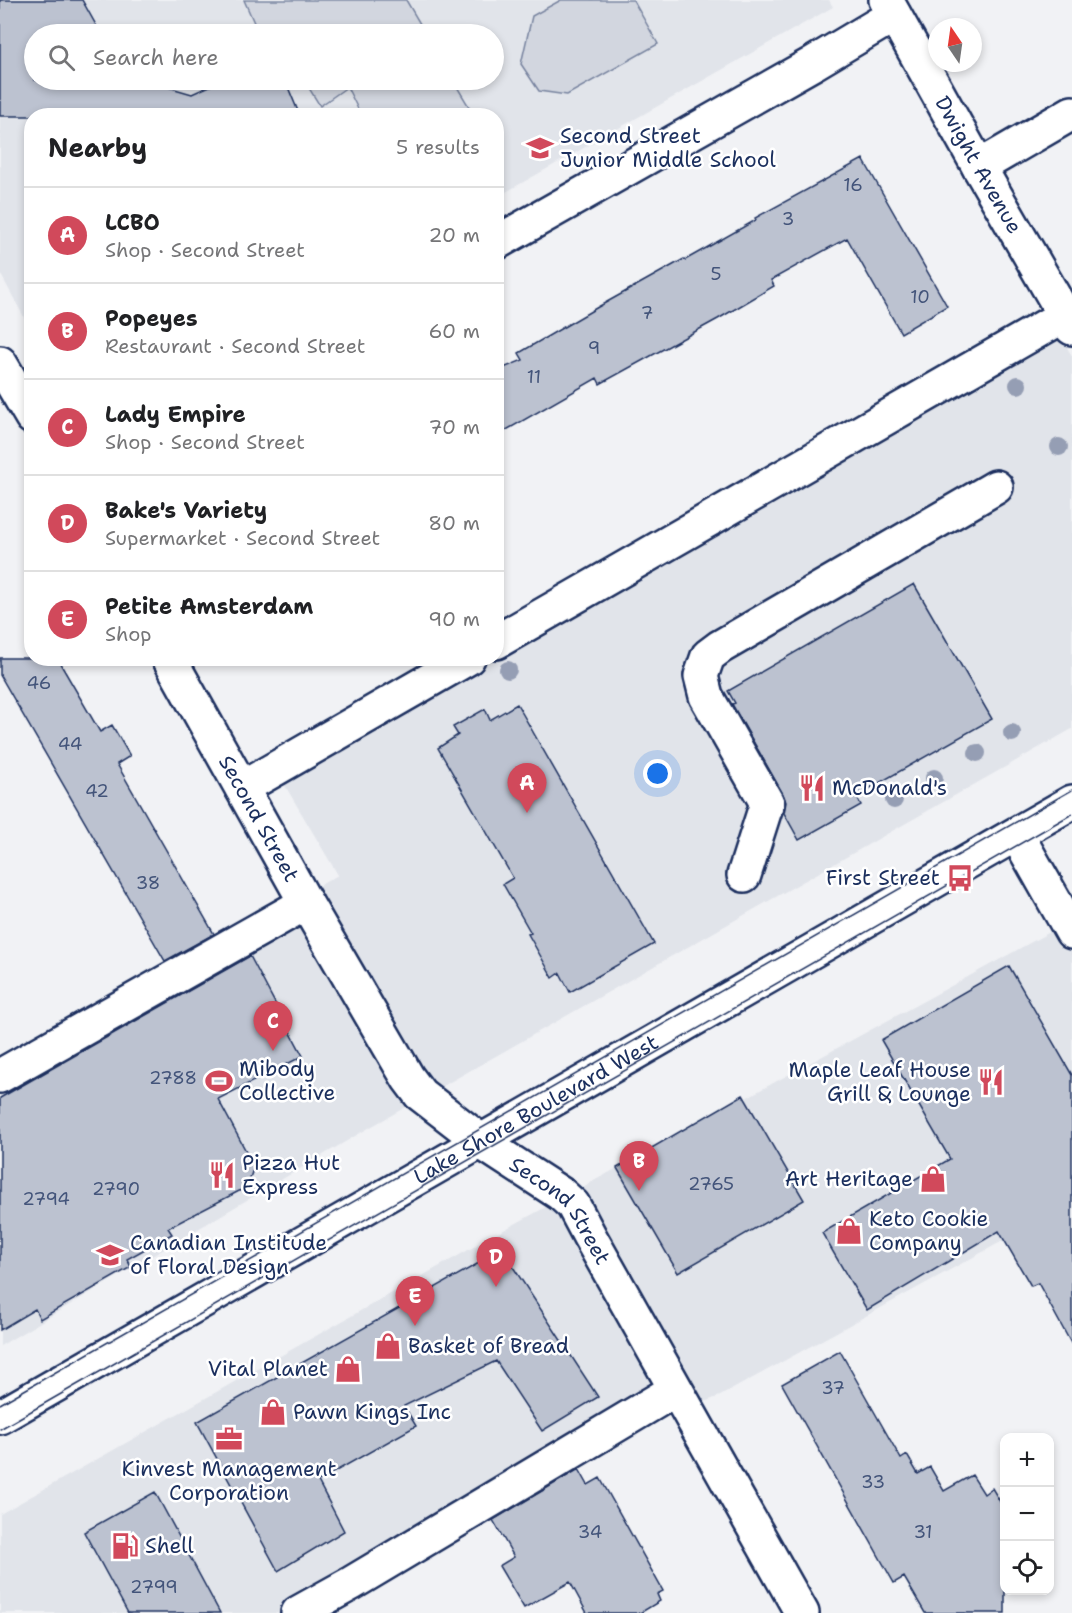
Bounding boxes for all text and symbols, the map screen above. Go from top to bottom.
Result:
north arrow [928,18,982,72]
search box [24,24,504,90]
icon: search [45,41,78,74]
text: Search here [93,43,219,72]
street label: Dwight Avenue [928,91,1029,239]
place label: Second Street Junior Middle School [560,122,776,174]
text: Nearby [48,130,147,165]
school or university icon: Second Street Junior Middle School [525,133,555,163]
text: 5 results [396,134,480,160]
house number: 16 [843,173,863,197]
house number: 3 [782,207,794,231]
text: LCBO [105,208,160,237]
text: A [60,222,75,248]
text: 20 m [429,222,480,248]
text: Shop · Second Street [105,237,305,263]
house number: 5 [710,262,722,286]
house number: 10 [910,285,930,309]
house number: 7 [641,301,653,325]
text: Popeyes [105,304,197,333]
text: B [61,318,74,344]
text: 60 m [428,318,480,344]
text: Restaurant · Second Street [105,333,366,359]
house number: 9 [588,336,600,360]
house number: 11 [527,365,541,389]
text: Lady Empire [105,400,246,429]
text: C [61,414,74,440]
text: 70 m [428,414,480,440]
text: Shop · Second Street [105,429,305,455]
text: Bake's Variety [105,496,267,525]
text: D [60,510,75,536]
text: 80 m [428,510,480,536]
text: Supermarket · Second Street [105,525,380,551]
text: Petite Amsterdam [105,592,313,621]
text: E [61,606,74,632]
text: 90 m [428,606,480,632]
text: Shop [105,621,152,647]
house number: 46 [27,671,51,695]
house number: 44 [58,732,82,756]
street label: Second Street [212,750,305,887]
your location [643,759,672,788]
pin: A [508,764,546,813]
restaurant icon: McDonald's [797,773,827,803]
place label: McDonald's [832,774,947,802]
house number: 42 [85,779,109,803]
bus stop icon: First Street [945,863,975,893]
place label: First Street [826,864,940,892]
house number: 38 [136,871,160,895]
pin: C [254,1002,292,1051]
street label: Lake Shore Boulevard West [410,1029,662,1189]
place label: Mibody Collective [239,1055,336,1107]
place label: Maple Leaf House Grill & Lounge [789,1056,971,1108]
house number: 2788 [149,1066,197,1090]
sports icon: Mibody Collective [204,1066,234,1096]
restaurant icon: Maple Leaf House Grill & Lounge [976,1067,1006,1097]
pin: B [620,1142,658,1191]
place label: Pizza Hut Express [242,1149,340,1201]
street label: Second Street [504,1150,617,1270]
restaurant icon: Pizza Hut Express [207,1160,237,1190]
shop icon: Art Heritage [918,1164,948,1194]
place label: Art Heritage [785,1165,913,1193]
house number: 2765 [688,1172,734,1196]
house number: 2790 [92,1177,140,1201]
house number: 2794 [22,1187,70,1211]
place label: Keto Cookie Company [869,1205,988,1257]
shop icon: Keto Cookie Company [834,1216,864,1246]
place label: Canadian Institude of Floral Design [130,1229,327,1281]
pin: D [476,1238,516,1287]
school or university icon: Canadian Institude of Floral Design [95,1240,125,1270]
pin: E [396,1276,434,1326]
shop icon: Basket of Bread [373,1331,403,1361]
place label: Basket of Bread [408,1332,569,1360]
shop icon: Vital Planet [333,1354,363,1384]
place label: Vital Planet [208,1355,328,1383]
house number: 37 [821,1376,845,1400]
shop icon: Pawn Kings Inc [258,1397,288,1427]
place label: Pawn Kings Inc [293,1398,451,1426]
office icon: Kinvest Management Corporation [214,1424,244,1454]
map controls [1000,1433,1054,1595]
button: + [1000,1433,1054,1487]
place label: Kinvest Management Corporation [121,1455,337,1507]
house number: 33 [861,1470,885,1494]
button: − [1000,1487,1054,1541]
house number: 34 [578,1520,602,1544]
house number: 31 [913,1520,933,1544]
fuel station icon: Shell [110,1531,140,1561]
place label: Shell [145,1532,194,1560]
button: locate [1000,1541,1054,1595]
house number: 2799 [130,1575,178,1599]

